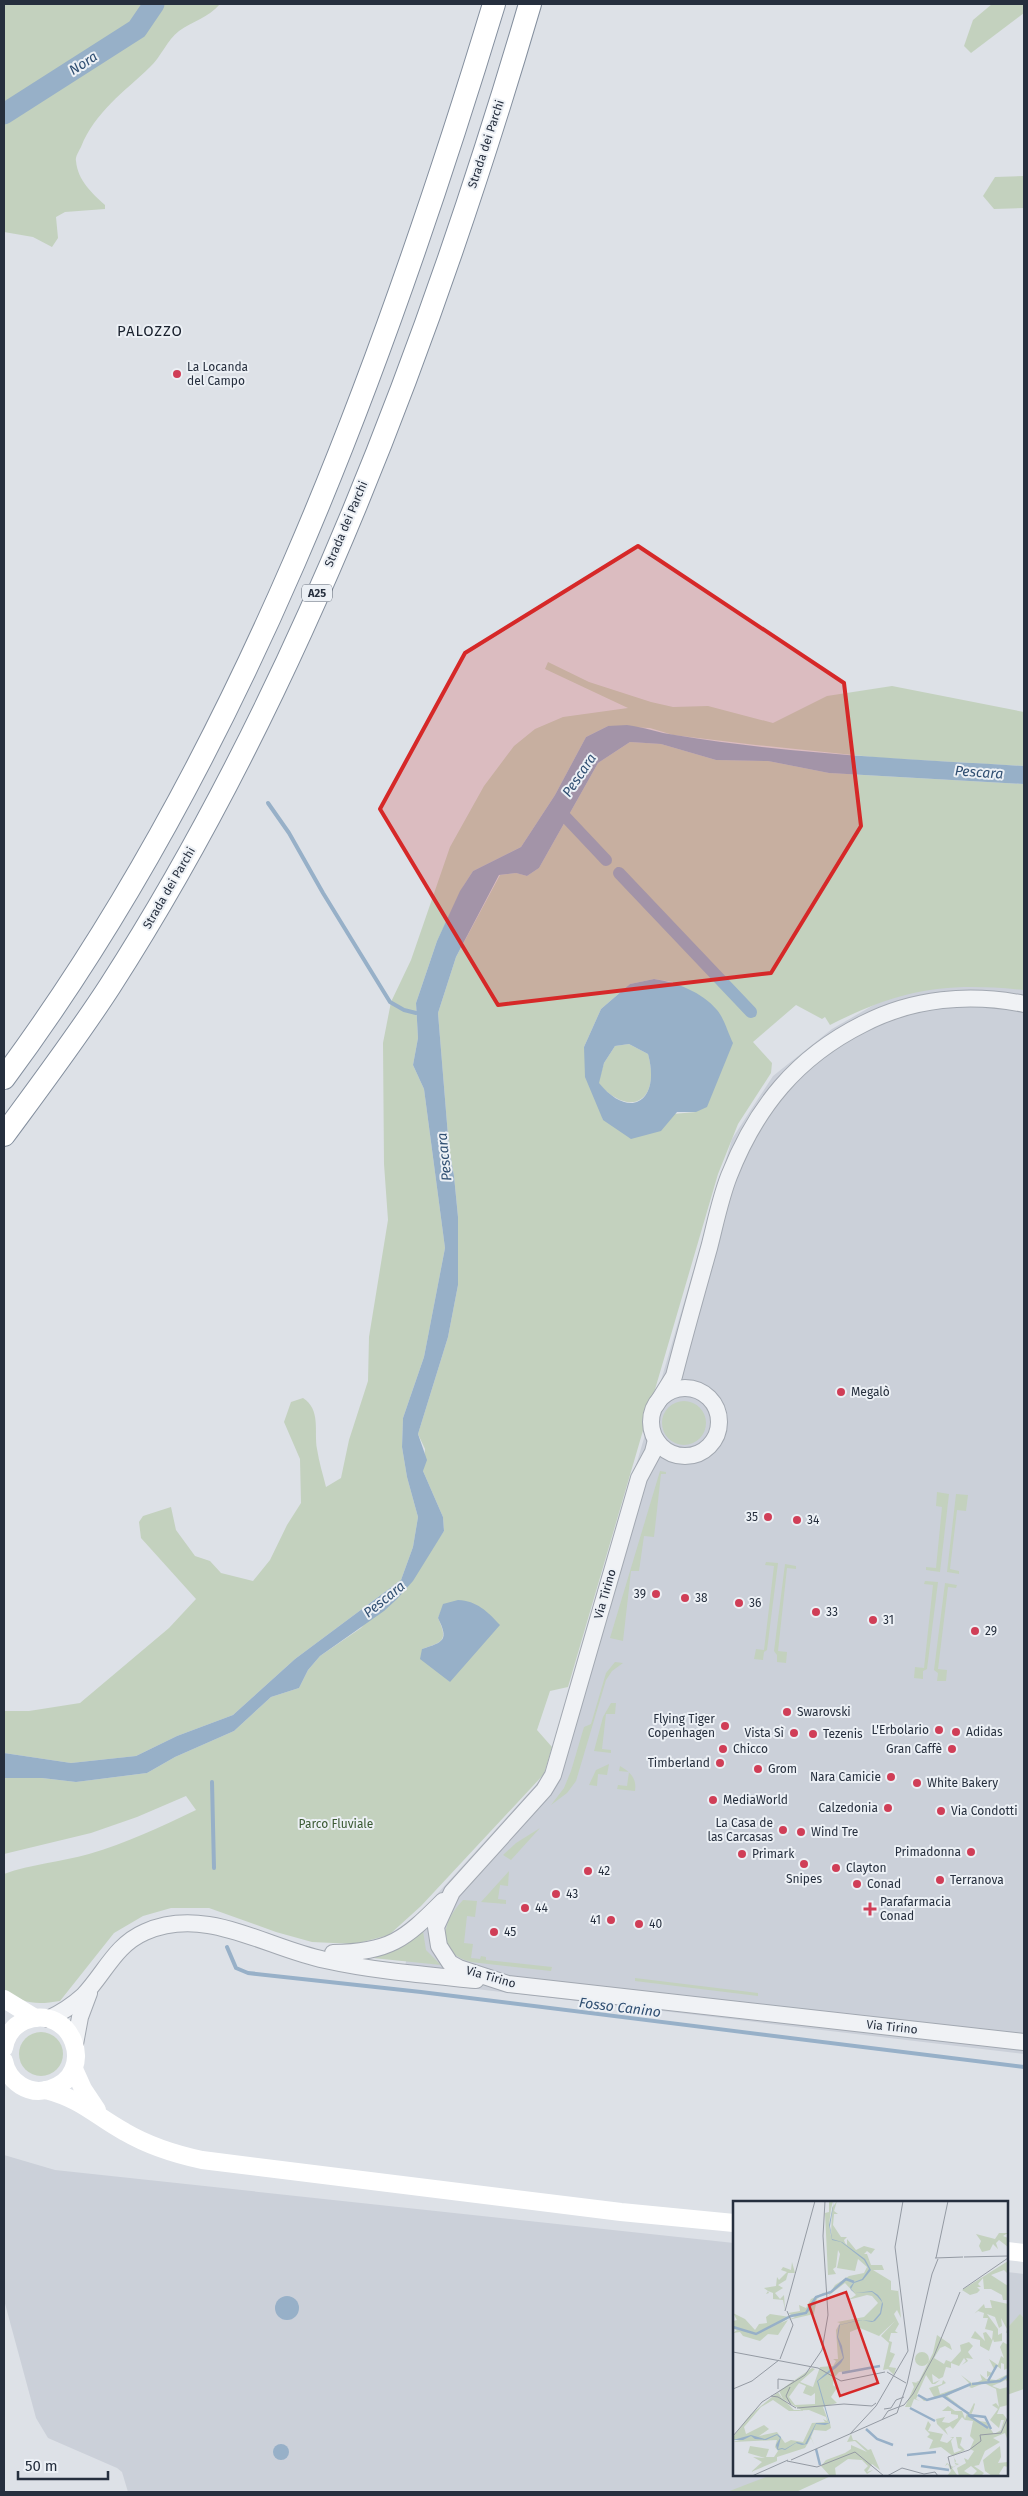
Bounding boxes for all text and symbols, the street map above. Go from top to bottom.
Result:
water label: Nora [66,48,101,79]
street label: Strada dei Parchi [465,98,507,190]
district label: PALOZZO [117,322,183,340]
place label: La Locanda del Campo [187,360,248,388]
marker: La Locanda del Campo [171,368,183,380]
street label: Strada dei Parchi [322,479,370,569]
road number: A25 [302,584,332,602]
water label: Pescara [559,750,600,800]
water label: Pescara [954,762,1004,783]
street label: Strada dei Parchi [140,845,198,931]
water label: Pescara [434,1132,455,1182]
place label: Megalò [851,1385,890,1399]
marker: Megalò [835,1386,847,1398]
place label: 35 [746,1510,758,1524]
marker: 35 [762,1511,774,1523]
place label: 34 [807,1513,820,1527]
marker: 34 [791,1514,803,1526]
street label: Via Tirino [591,1567,619,1621]
water label: Pescara [360,1578,409,1621]
place label: 39 [634,1587,646,1601]
marker: 39 [650,1588,662,1600]
place label: 38 [695,1591,708,1605]
marker: 38 [679,1592,691,1604]
place label: 36 [749,1596,761,1610]
marker: 36 [733,1597,745,1609]
place label: 33 [826,1605,838,1619]
marker: 33 [810,1606,822,1618]
place label: 31 [883,1613,894,1627]
marker: 31 [867,1614,879,1626]
place label: 29 [985,1624,997,1638]
marker: 29 [969,1625,981,1637]
place label: Swarovski [797,1705,851,1719]
marker: Swarovski [781,1706,793,1718]
place label: Flying Tiger Copenhagen [648,1712,715,1740]
marker: Flying Tiger Copenhagen [719,1720,731,1732]
place label: L'Erbolario [872,1723,929,1737]
marker: L'Erbolario [933,1724,945,1736]
place label: Adidas [966,1725,1003,1739]
place label: Vista Sì [744,1726,785,1740]
marker: Adidas [950,1726,962,1738]
marker: Vista Sì [788,1727,800,1739]
place label: Tezenis [823,1727,863,1741]
marker: Tezenis [807,1728,819,1740]
place label: Chicco [733,1742,768,1756]
place label: Gran Caffè [886,1742,942,1756]
marker: Chicco [717,1743,729,1755]
marker: Gran Caffè [946,1743,958,1755]
place label: Timberland [648,1756,710,1770]
marker: Timberland [714,1757,726,1769]
place label: Grom [768,1762,797,1776]
marker: Grom [752,1763,764,1775]
place label: Nara Camicie [810,1770,881,1784]
marker: Nara Camicie [885,1771,897,1783]
place label: White Bakery [927,1776,998,1790]
marker: White Bakery [911,1777,923,1789]
place label: MediaWorld [723,1793,788,1807]
marker: MediaWorld [707,1794,719,1806]
place label: Calzedonia [819,1801,878,1815]
marker: Calzedonia [882,1802,894,1814]
place label: Via Condotti [951,1804,1018,1818]
marker: Via Condotti [935,1805,947,1817]
place label: La Casa de las Carcasas [707,1816,773,1844]
park label: Parco Fluviale [299,1817,373,1831]
marker: La Casa de las Carcasas [777,1824,789,1836]
place label: Wind Tre [811,1825,858,1839]
marker: Wind Tre [795,1826,807,1838]
place label: Primadonna [895,1845,961,1859]
marker: Primadonna [965,1846,977,1858]
place label: Primark [752,1847,795,1861]
marker: Primark [736,1848,748,1860]
marker: Snipes [798,1858,810,1870]
place label: Clayton [846,1861,887,1875]
marker: Clayton [830,1862,842,1874]
place label: 42 [598,1864,610,1878]
marker: 42 [582,1865,594,1877]
place label: Snipes [786,1872,823,1886]
place label: Terranova [950,1873,1004,1887]
marker: Terranova [934,1874,946,1886]
place label: Conad [867,1877,901,1891]
marker: Conad [851,1878,863,1890]
place label: 43 [566,1887,578,1901]
marker: 43 [550,1888,562,1900]
place label: Parafarmacia Conad [880,1895,951,1923]
place label: 44 [535,1901,548,1915]
marker: 44 [519,1902,531,1914]
marker: Parafarmacia Conad [864,1903,876,1915]
place label: 41 [590,1913,601,1927]
marker: 41 [605,1914,617,1926]
place label: 40 [649,1917,662,1931]
marker: 40 [633,1918,645,1930]
place label: 45 [504,1925,516,1939]
marker: 45 [488,1926,500,1938]
street label: Via Tirino [464,1963,518,1991]
water label: Fosso Canino [578,1994,662,2021]
street label: Via Tirino [866,2017,918,2037]
inset map [733,2201,1008,2476]
scale bar [18,2448,108,2480]
text: 50 m [25,2457,58,2475]

